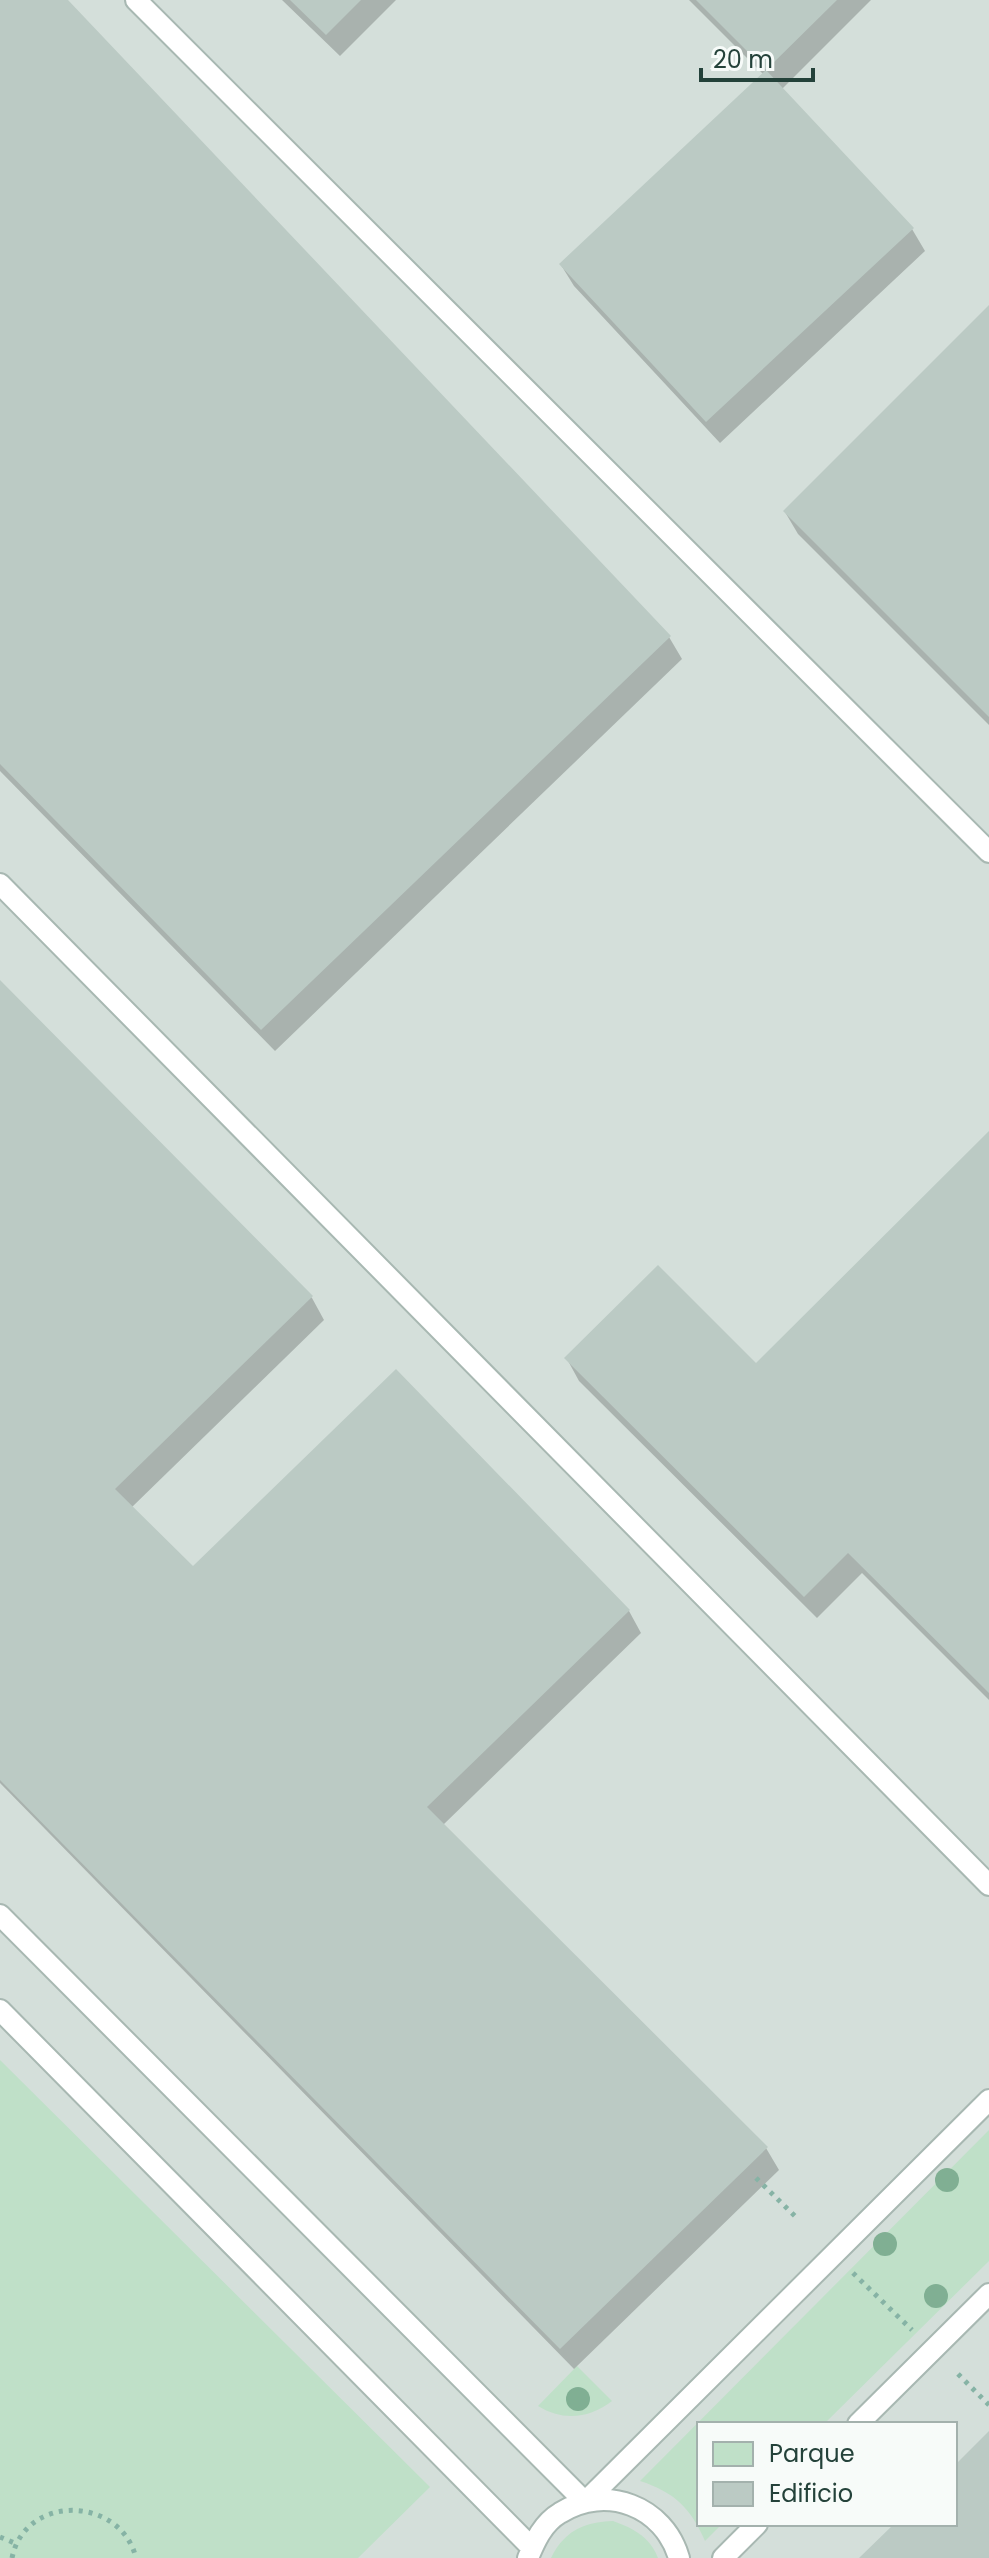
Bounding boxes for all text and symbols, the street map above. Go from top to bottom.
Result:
scale bar [701,32,813,82]
text: 20 m [713,43,773,76]
legend [697,2422,957,2526]
text: Parque [769,2437,855,2470]
text: Edificio [769,2477,853,2510]

